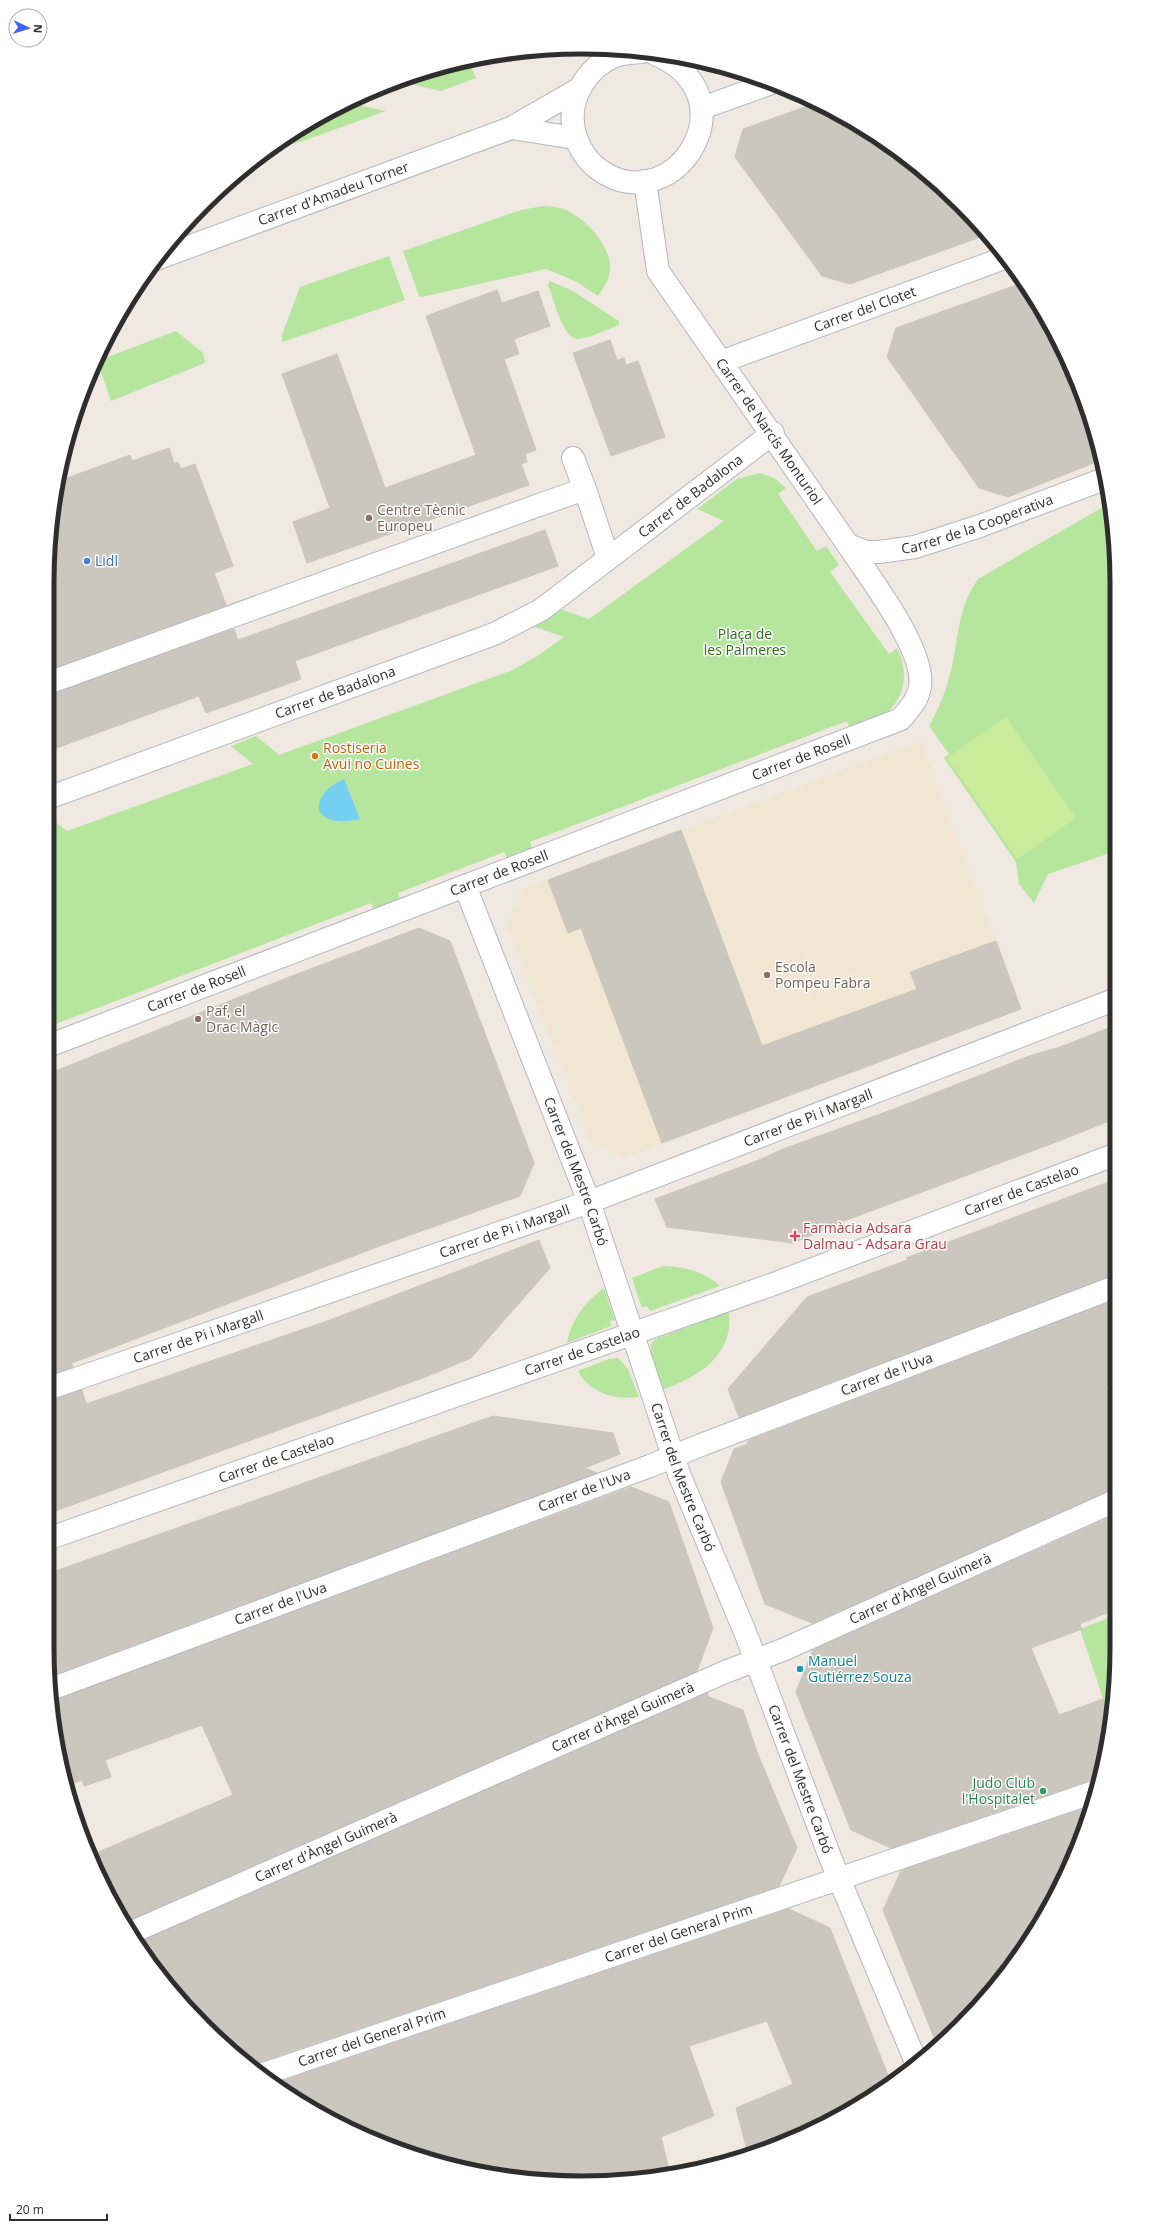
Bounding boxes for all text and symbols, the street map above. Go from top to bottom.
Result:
north arrow [8,8,48,48]
text: N [31,24,46,34]
street label: Carrer d'Amadeu Torner [255,157,411,230]
street label: Carrer del Clotet [811,281,918,336]
street label: Carrer de Narcís Monturiol [712,354,827,508]
street label: Carrer de Badalona [634,449,746,542]
street label: Carrer de la Cooperativa [900,489,1056,558]
place label: Centre Tècnic Europeu [377,500,466,535]
marker: Centre Tècnic Europeu [364,513,374,523]
place label: Lidl [95,551,118,570]
marker: Lidl [82,556,92,566]
park label: Plaça de les Palmeres [704,624,787,659]
street label: Carrer de Badalona [272,661,398,723]
street label: Carrer de Rosell [749,729,853,784]
place label: Rostiseria Avui no Cuines [323,738,420,773]
marker: Rostiseria Avui no Cuines [310,751,320,761]
street label: Carrer de Rosell [447,845,551,900]
place label: Escola Pompeu Fabra [775,957,871,992]
street label: Carrer de Rosell [144,961,248,1016]
marker: Escola Pompeu Fabra [762,970,772,980]
place label: Paf, el Drac Màgic [206,1001,279,1036]
marker: Paf, el Drac Màgic [193,1014,203,1024]
street label: Carrer de Pi i Margall [741,1084,875,1151]
street label: Carrer del Mestre Carbó [540,1094,613,1248]
street label: Carrer de Castelao [961,1159,1081,1220]
street label: Carrer de Pi i Margall [437,1199,572,1262]
place label: Farmàcia Adsara Dalmau - Adsara Grau [803,1218,947,1253]
marker: Farmàcia Adsara Dalmau - Adsara Grau [790,1231,800,1241]
street label: Carrer de Pi i Margall [130,1305,266,1368]
street label: Carrer de Castelao [521,1322,642,1380]
street label: Carrer de l'Uva [838,1348,935,1400]
street label: Carrer del Mestre Carbó [647,1400,720,1554]
street label: Carrer de Castelao [216,1429,337,1487]
street label: Carrer de l'Uva [535,1464,633,1516]
street label: Carrer d'Àngel Guimerà [846,1548,994,1628]
street label: Carrer de l'Uva [232,1577,329,1629]
place label: Manuel Gutiérrez Souza [808,1651,912,1686]
marker: Manuel Gutiérrez Souza [795,1664,805,1674]
street label: Carrer d'Àngel Guimerà [548,1677,697,1756]
street label: Carrer del Mestre Carbó [764,1702,838,1856]
place label: Judo Club l'Hospitalet [962,1773,1035,1808]
marker: Judo Club l'Hospitalet [1038,1786,1048,1796]
street label: Carrer d'Àngel Guimerà [252,1807,400,1886]
street label: Carrer del General Prim [602,1899,755,1967]
street label: Carrer del General Prim [295,2003,448,2071]
scale bar [10,2196,107,2222]
text: 20 m [16,2201,44,2218]

